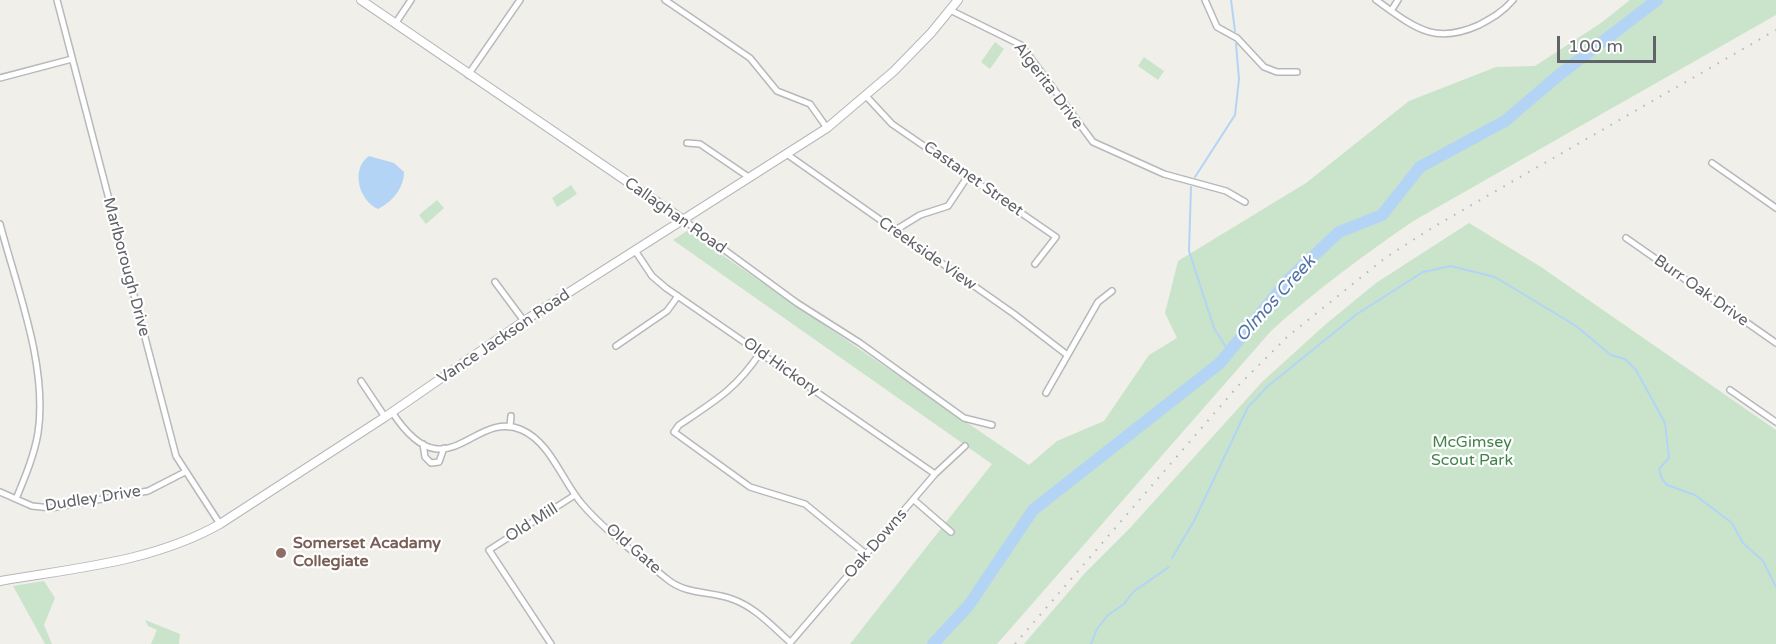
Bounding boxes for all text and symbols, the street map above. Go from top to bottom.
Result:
scale bar [1560,24,1659,62]
text: 100 m [1568,35,1623,57]
street label: Algerita Drive [1009,39,1087,133]
street label: Castanet Street [919,137,1027,221]
street label: Callaghan Road [620,174,730,258]
street label: Marlborough Drive [98,195,154,339]
street label: Creekside View [874,213,980,295]
water label: Olmos Creek [1232,251,1320,347]
street label: Burr Oak Drive [1650,251,1752,331]
street label: Vance Jackson Road [434,285,574,389]
street label: Old Hickory [739,334,823,400]
park label: McGimsey Scout Park [1431,433,1513,471]
street label: Dudley Drive [44,482,142,516]
street label: Old Mill [502,499,562,547]
street label: Oak Downs [841,505,911,583]
street label: Old Gate [601,520,665,578]
place label: Somerset Acadamy Collegiate [293,534,441,572]
marker: Somerset Acadamy Collegiate [274,546,288,560]

